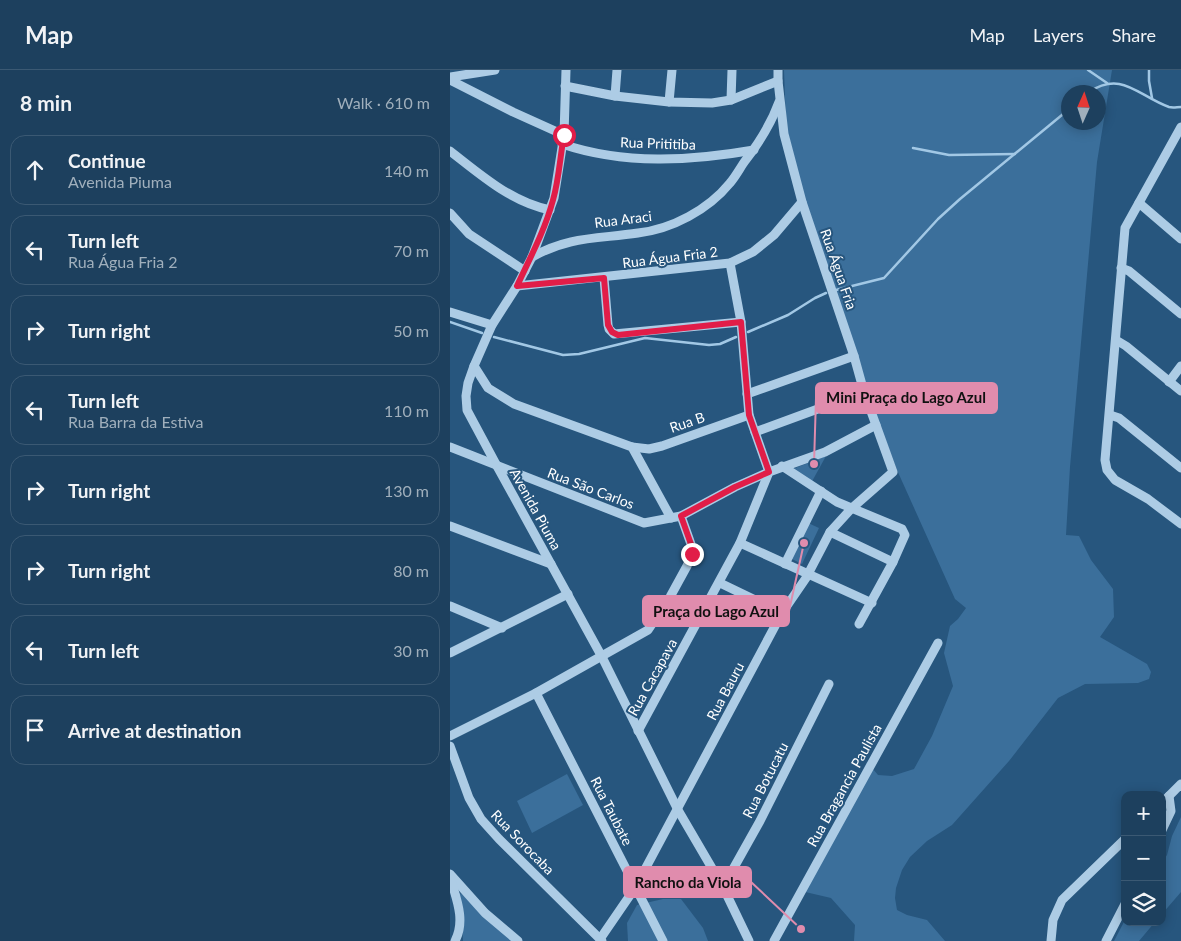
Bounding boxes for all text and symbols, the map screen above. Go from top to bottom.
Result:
text: Map [25,20,73,49]
text: Map [969,24,1005,46]
text: Layers [1033,24,1084,46]
text: Share [1112,24,1156,46]
north arrow [1061,85,1106,130]
text: 8 min [20,90,72,115]
text: Walk · 610 m [337,93,430,112]
route start [553,124,576,147]
street label: Rua Prititiba [620,133,696,153]
text: Continue [68,149,146,172]
icon: ahead [21,156,49,184]
text: 140 m [384,161,429,180]
text: Avenida Piuma [68,172,172,191]
street label: Rua Araci [593,207,653,231]
street label: Rua Água Fria [817,226,861,312]
text: Turn left [68,229,139,252]
icon: left [21,236,49,264]
text: 70 m [393,241,429,260]
street label: Rua Água Fria 2 [621,243,719,271]
text: Rua Água Fria 2 [68,252,178,271]
icon: right [21,316,49,344]
text: Turn right [68,319,150,342]
text: 50 m [393,321,429,340]
callout: Mini Praça do Lago Azul [816,383,997,413]
text: Mini Praça do Lago Azul [826,388,986,406]
text: Turn left [68,389,139,412]
icon: left [21,396,49,424]
text: 110 m [384,401,429,420]
street label: Rua B [667,408,707,436]
text: Rua Barra da Estiva [68,412,203,431]
street label: Rua São Carlos [545,464,637,512]
street label: Avenida Piuma [507,465,565,553]
icon: right [21,476,49,504]
text: Turn right [68,479,150,502]
text: 130 m [384,481,429,500]
route end [681,543,704,566]
icon: right [21,556,49,584]
text: Turn right [68,559,150,582]
text: 80 m [393,561,429,580]
callout: Praça do Lago Azul [643,596,789,626]
text: Praça do Lago Azul [653,602,779,620]
street label: Rua Cacapava [624,635,680,719]
icon: left [21,636,49,664]
text: Turn left [68,639,139,662]
text: 30 m [393,641,429,660]
street label: Rua Bauru [703,659,747,723]
icon: arrive [21,716,49,744]
text: Arrive at destination [68,719,241,742]
street label: Rua Bragancia Paulista [803,721,885,849]
street label: Rua Botucatu [739,739,791,821]
street label: Rua Taubate [587,774,637,848]
map controls [1121,791,1166,926]
button: + [1121,791,1166,836]
street label: Rua Sorocaba [488,806,558,878]
button: − [1121,836,1166,881]
callout: Rancho da Viola [624,867,751,897]
text: Rancho da Viola [635,873,741,891]
button: layers [1121,881,1166,926]

